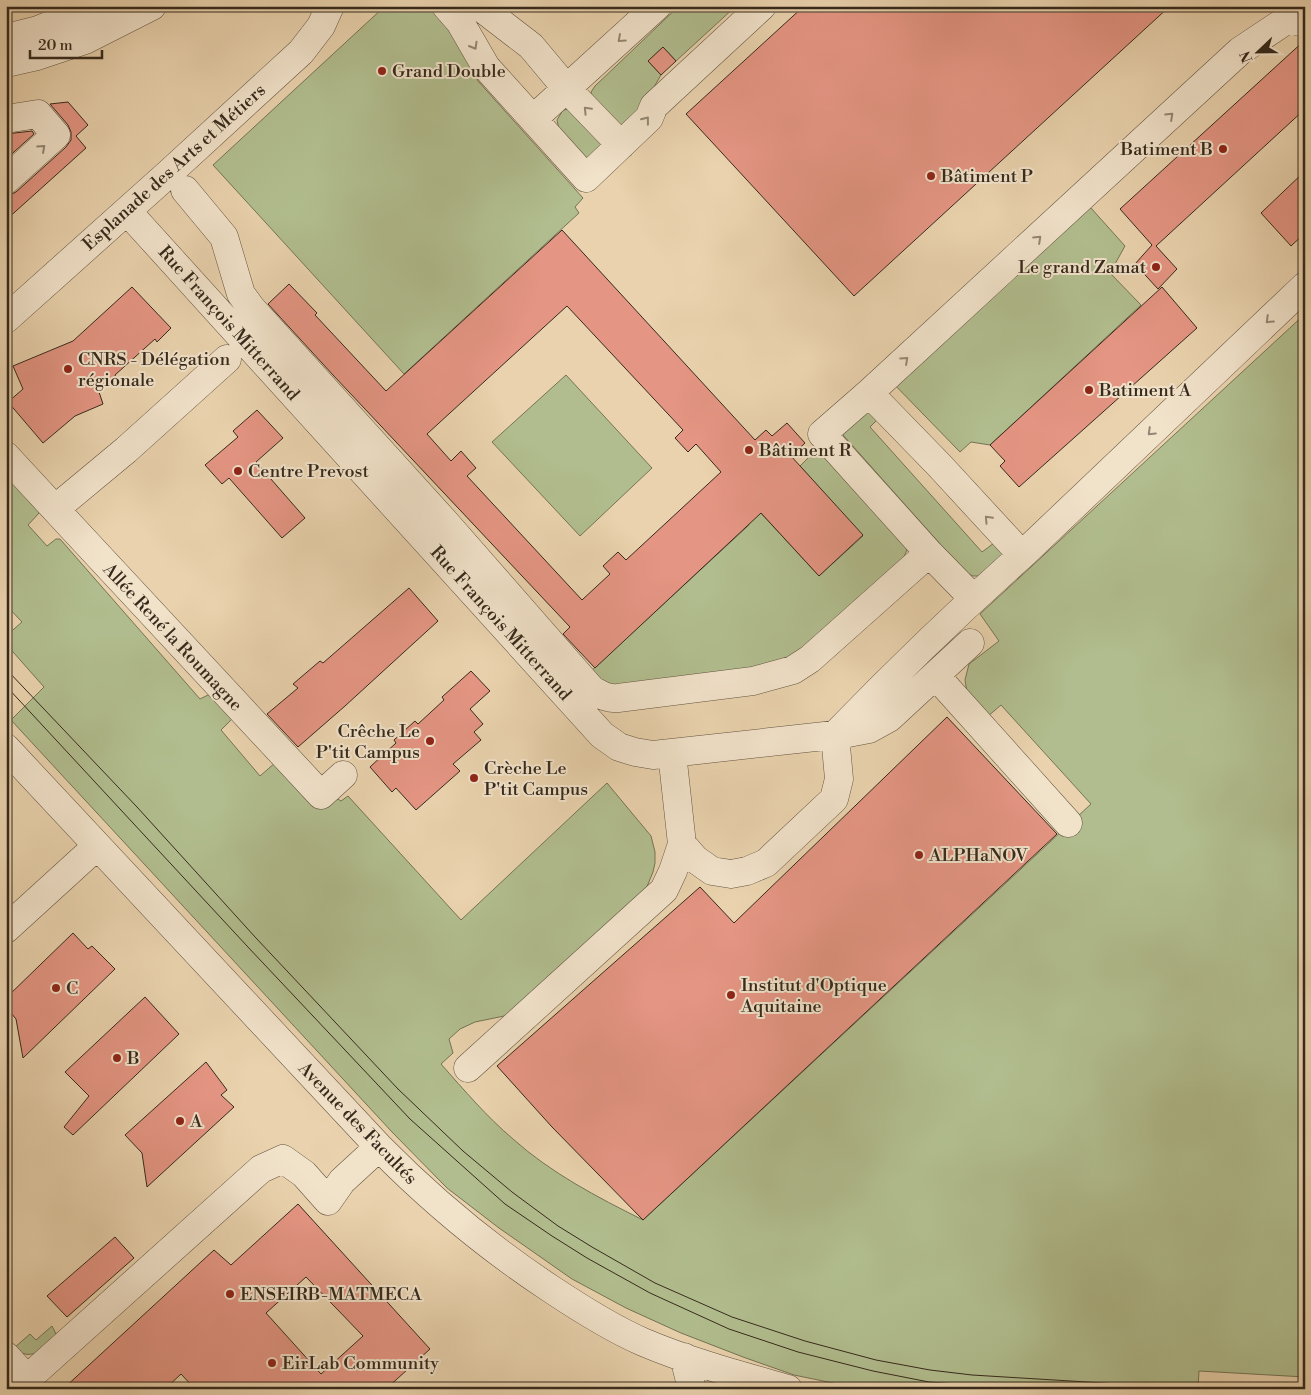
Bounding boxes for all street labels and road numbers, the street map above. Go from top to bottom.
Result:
street label: Esplanade des Arts et Métiers [78,79,271,256]
street label: Rue François Mitterrand [153,241,305,406]
street label: Rue François Mitterrand [425,541,577,706]
street label: Allée René la Roumagne [97,558,247,716]
street label: Avenue des Facultés [293,1057,422,1190]

